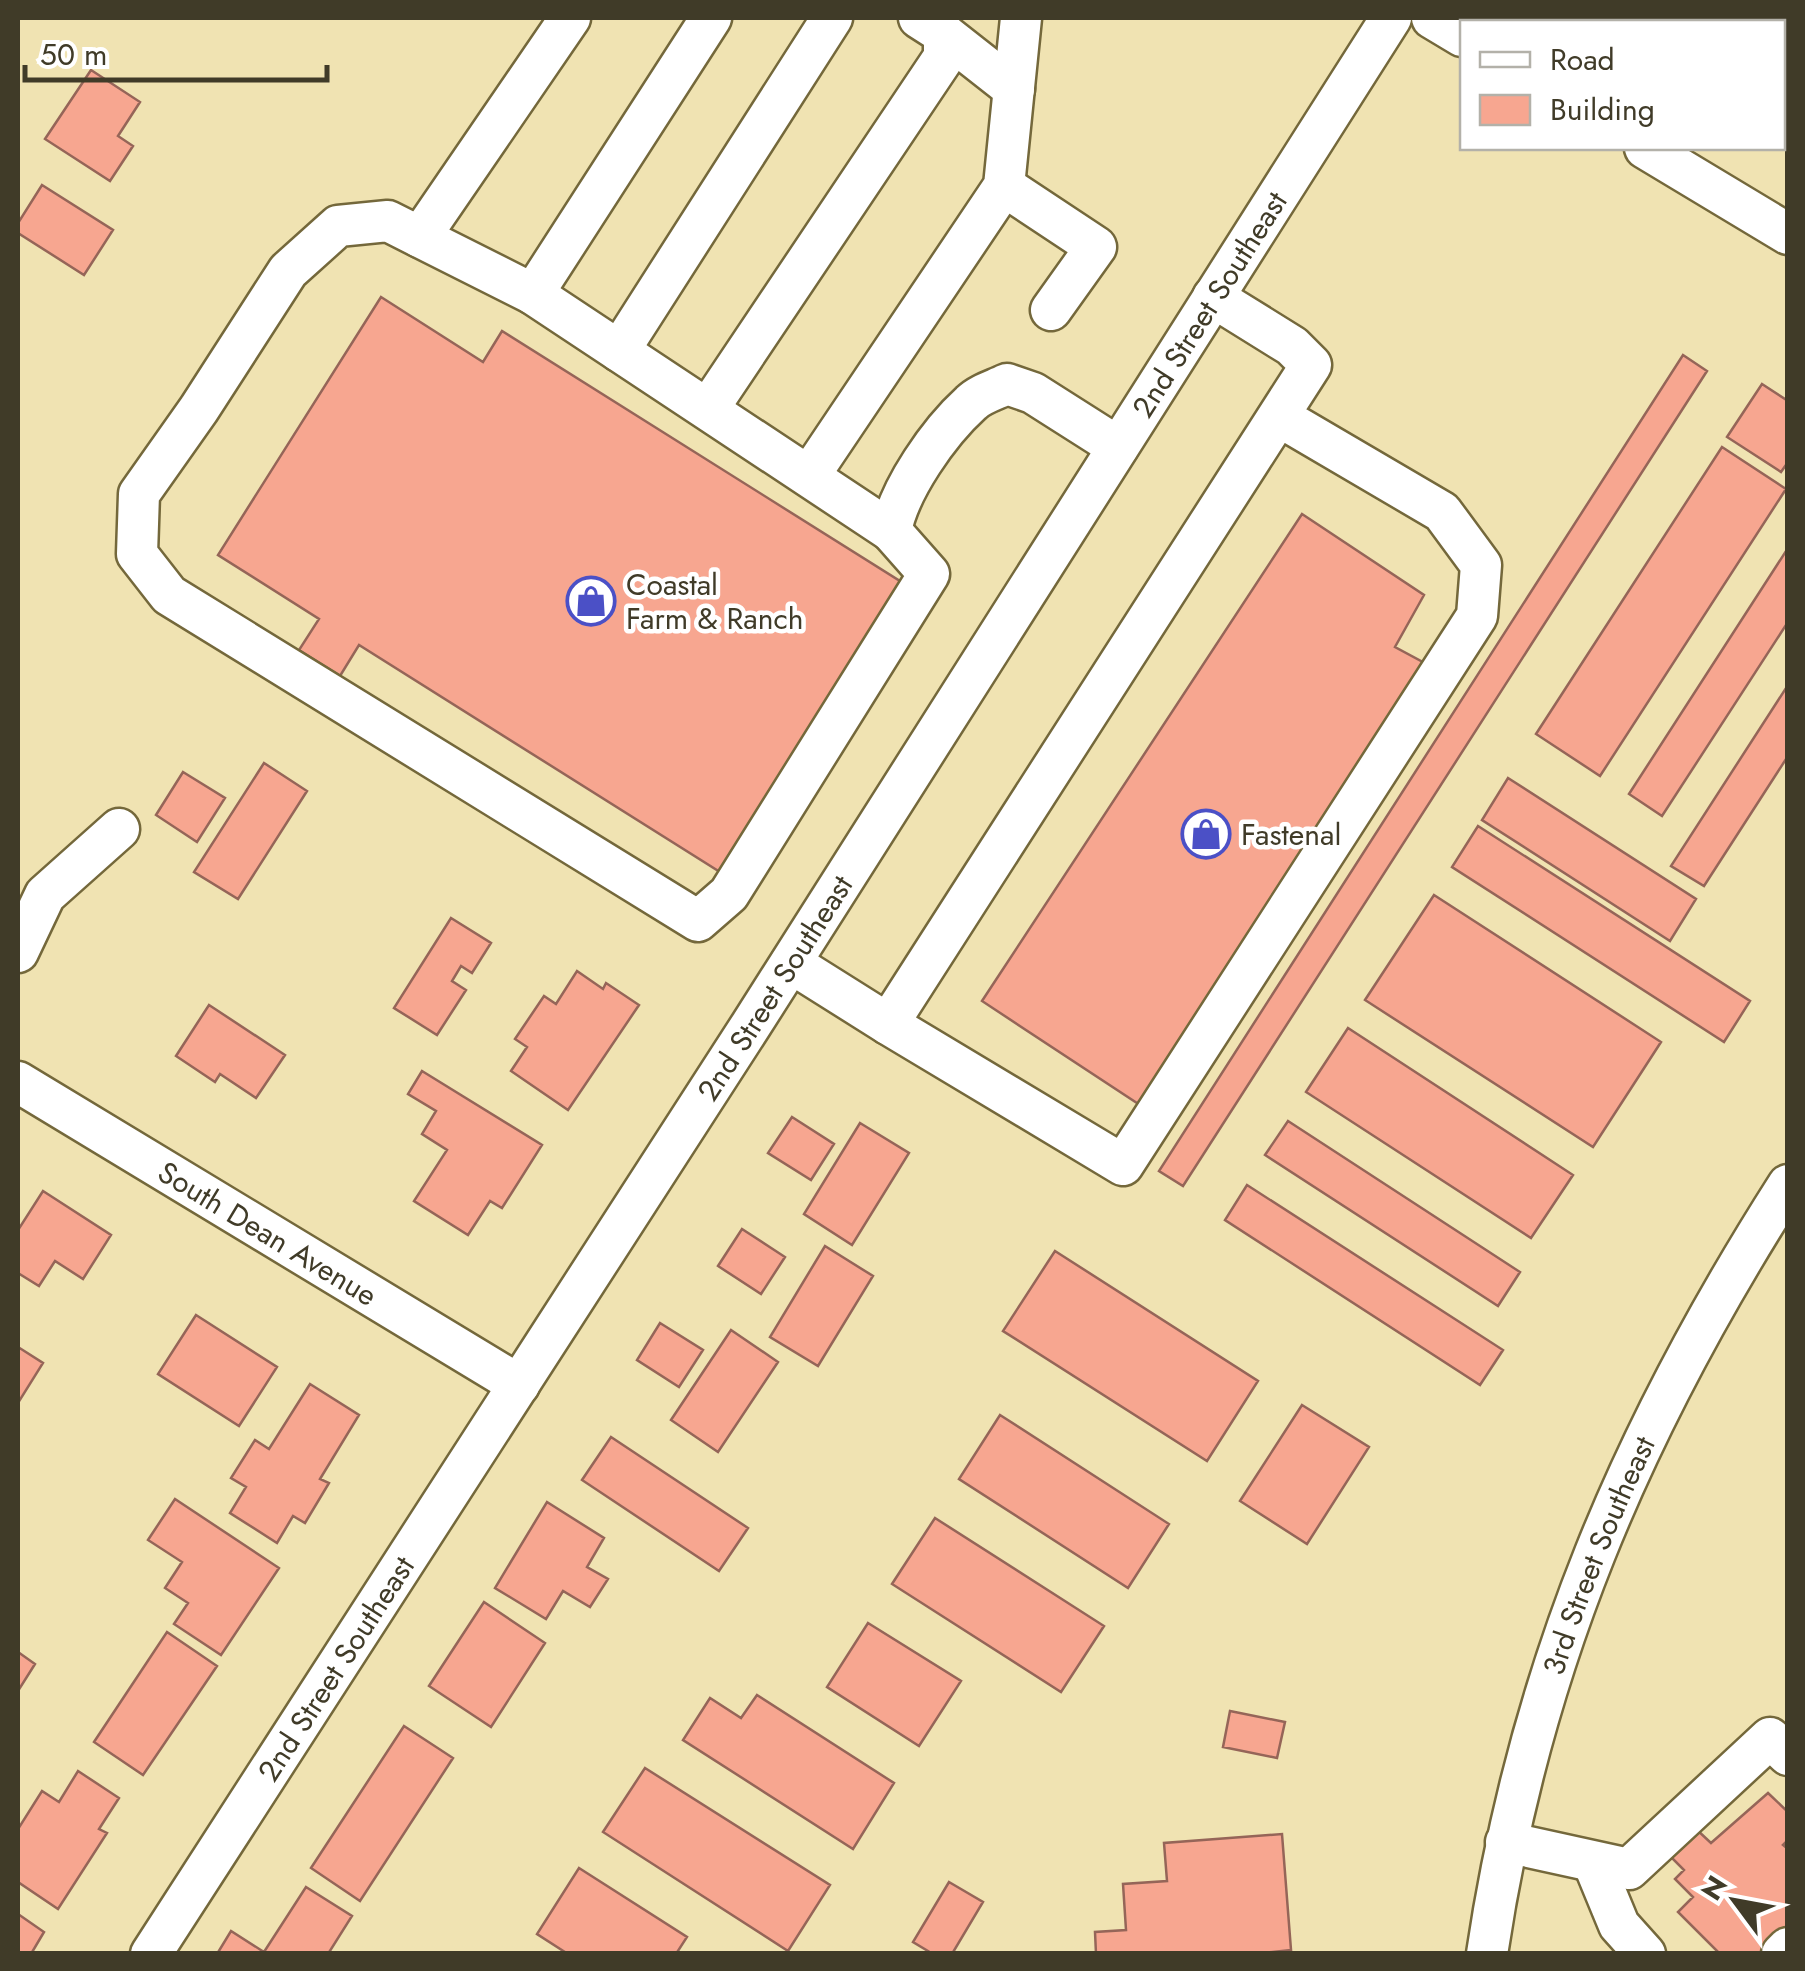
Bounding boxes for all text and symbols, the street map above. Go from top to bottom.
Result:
scale bar [25,20,328,82]
legend [1460,20,1785,150]
text: 50 m [40,33,107,76]
text: Road [1550,38,1615,81]
text: Building [1550,88,1655,131]
street label: 2nd Street Southeast [1121,182,1298,426]
place label: Coastal Farm & Ranch [626,563,804,640]
shop icon: Coastal Farm & Ranch [565,575,617,627]
shop icon: Fastenal [1180,808,1232,860]
place label: Fastenal [1241,813,1341,856]
street label: 2nd Street Southeast [686,866,863,1109]
street label: South Dean Avenue [150,1150,386,1316]
street label: 3rd Street Southeast [1531,1428,1666,1680]
street label: 2nd Street Southeast [247,1547,425,1789]
north arrow [1685,1851,1785,1951]
text: N [1691,1868,1737,1908]

